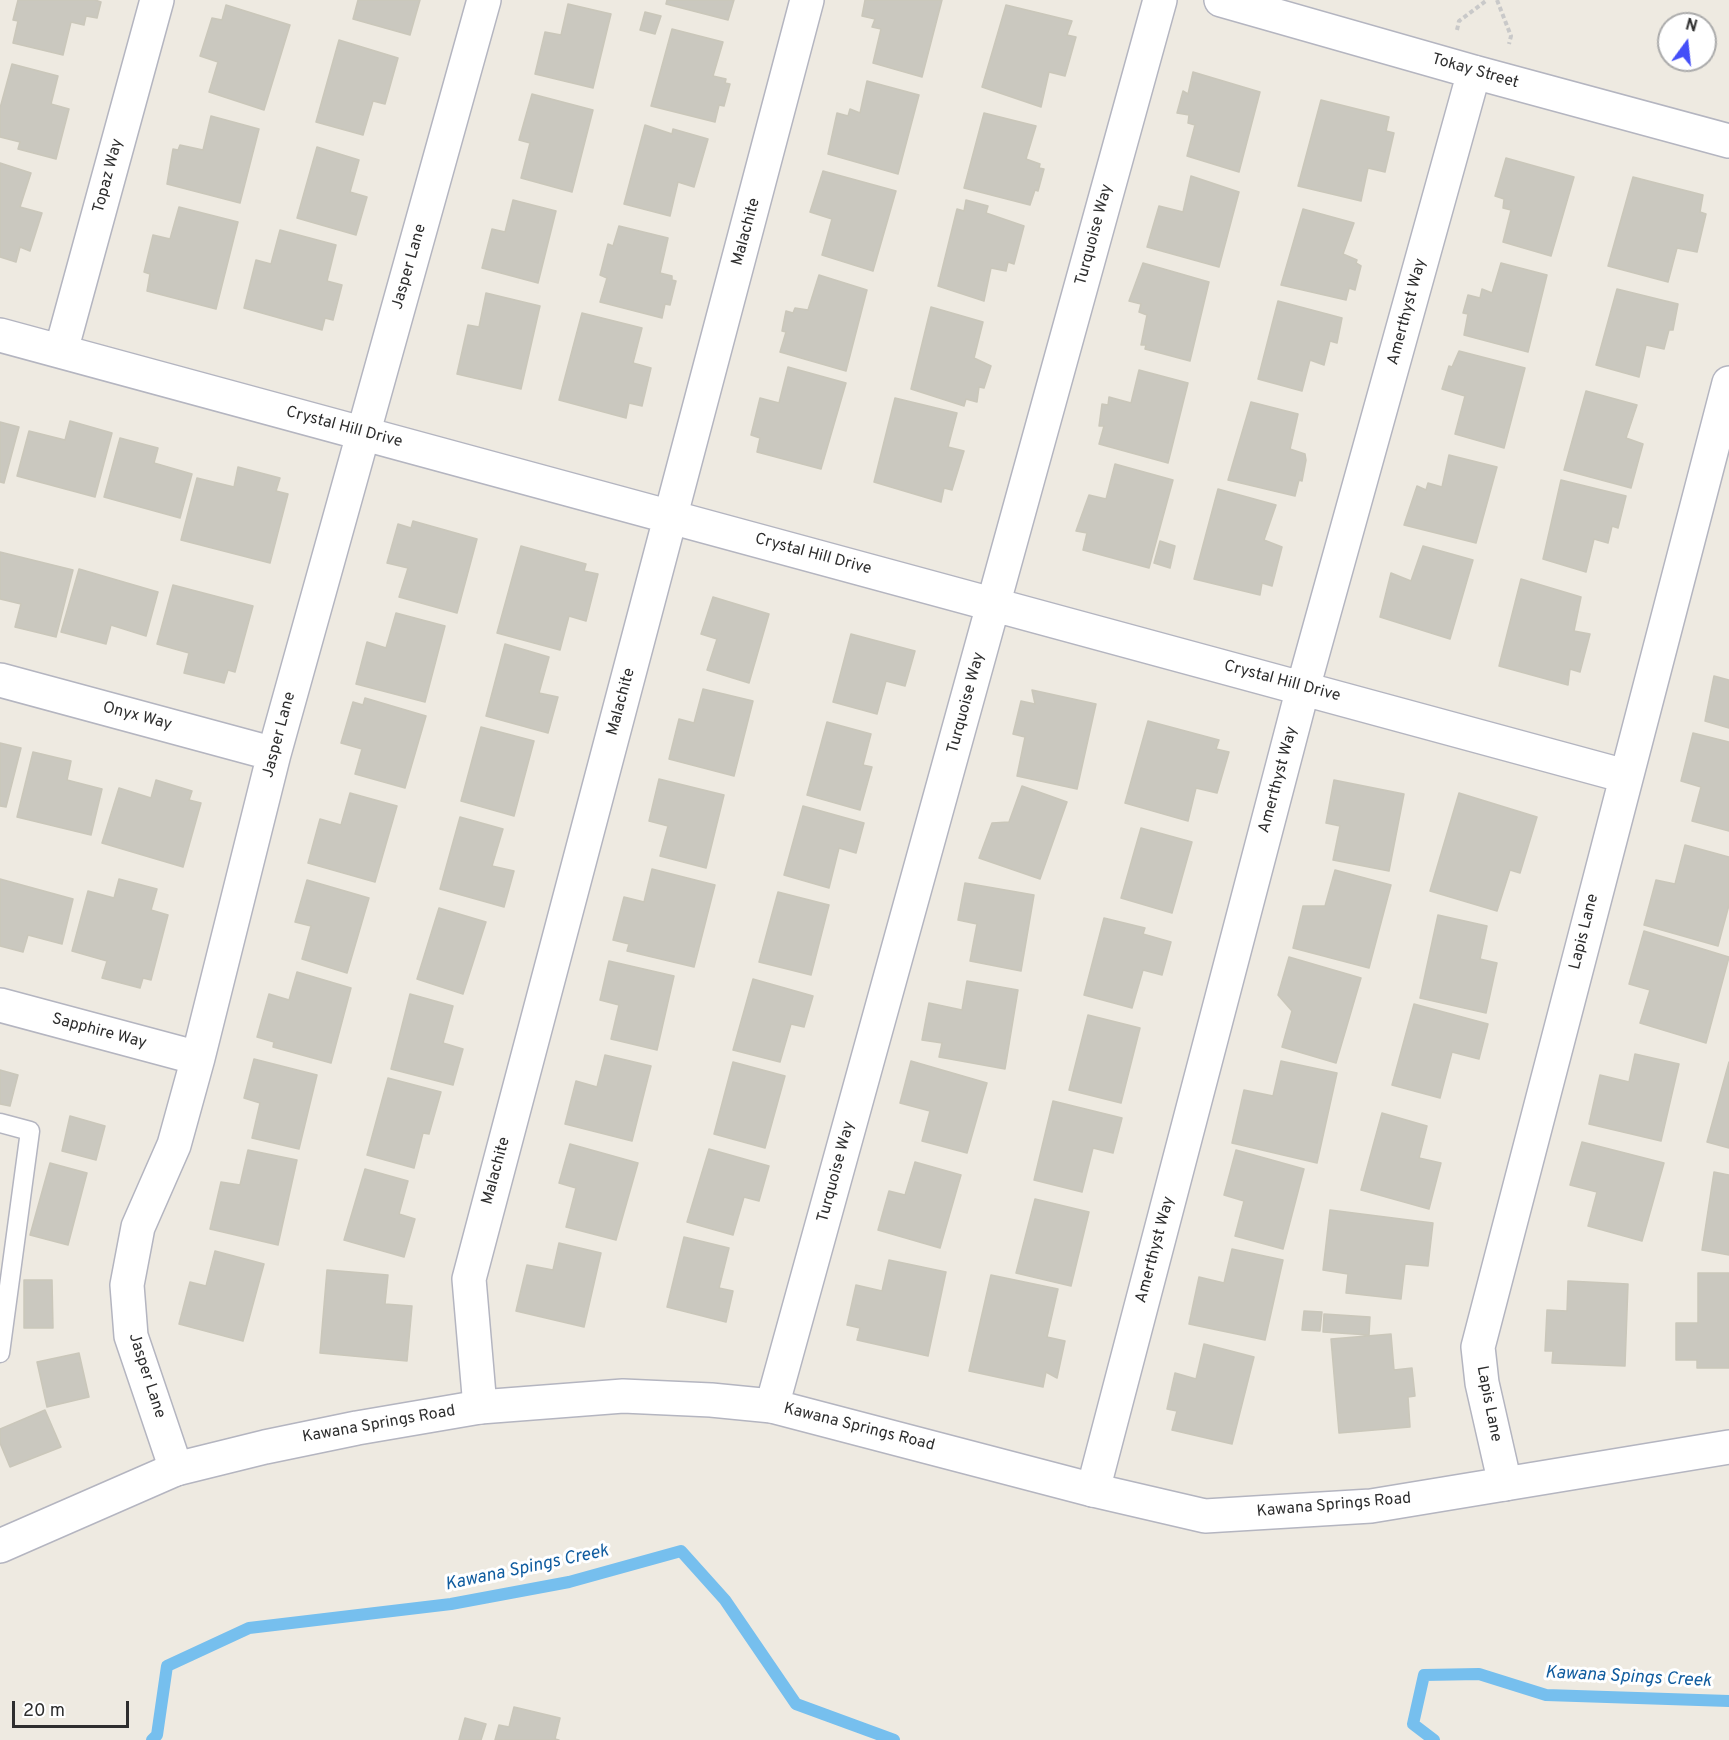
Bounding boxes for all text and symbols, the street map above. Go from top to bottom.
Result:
north arrow [1657,12,1717,72]
text: N [1683,15,1699,38]
street label: Tokay Street [1429,50,1521,94]
street label: Topaz Way [90,137,128,215]
street label: Turquoise Way [1072,182,1118,288]
street label: Malachite [729,196,765,268]
street label: Jasper Lane [389,222,431,312]
street label: Amerthyst Way [1385,256,1431,368]
street label: Crystal Hill Drive [284,403,404,453]
street label: Crystal Hill Drive [753,530,873,580]
street label: Turquoise Way [944,650,990,756]
street label: Crystal Hill Drive [1222,657,1342,707]
street label: Malachite [604,666,640,738]
street label: Jasper Lane [259,690,301,780]
street label: Onyx Way [100,699,174,735]
street label: Amerthyst Way [1256,724,1302,836]
street label: Lapis Lane [1566,892,1604,972]
street label: Sapphire Way [49,1010,149,1054]
street label: Turquoise Way [814,1119,860,1225]
street label: Malachite [479,1135,515,1207]
street label: Amerthyst Way [1133,1194,1179,1306]
street label: Jasper Lane [123,1331,169,1421]
street label: Lapis Lane [1471,1364,1505,1444]
street label: Kawana Springs Road [781,1400,937,1456]
street label: Kawana Springs Road [301,1402,457,1448]
street label: Kawana Springs Road [1256,1490,1412,1522]
water label: Kawana Spings Creek [443,1541,611,1597]
water label: Kawana Spings Creek [1544,1663,1712,1693]
scale bar [15,1689,132,1727]
text: 20 m [23,1700,65,1723]

